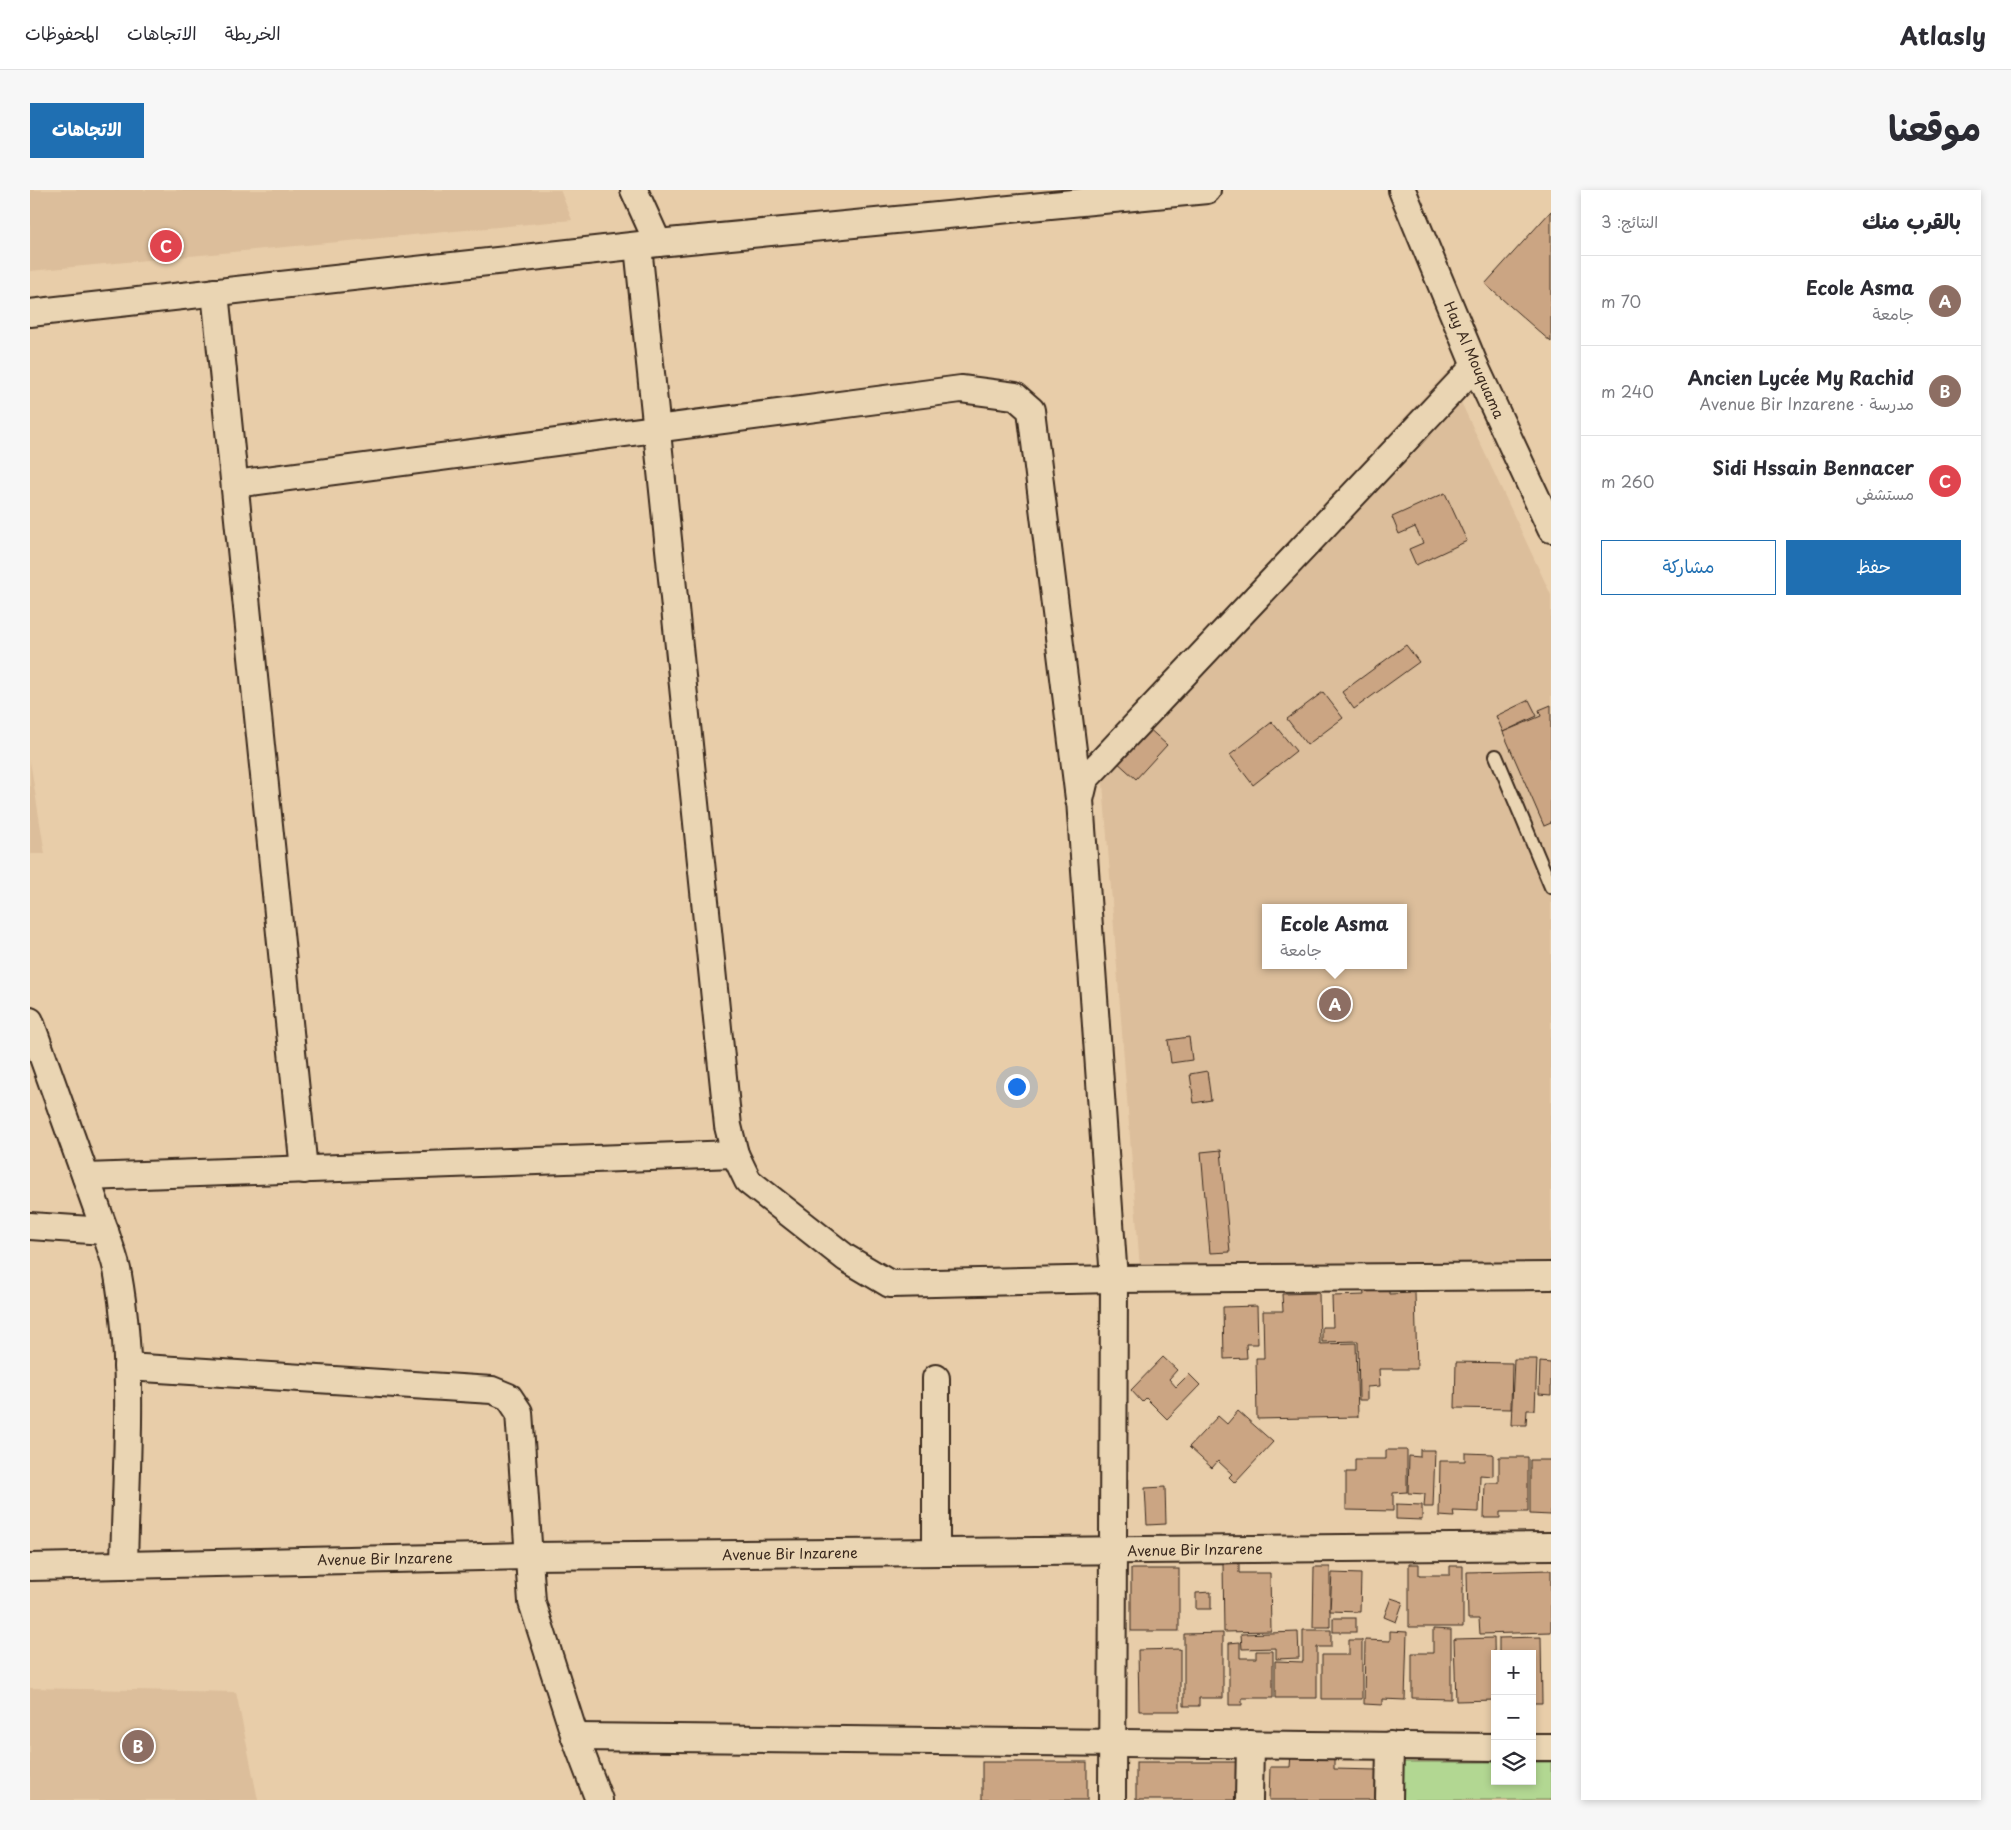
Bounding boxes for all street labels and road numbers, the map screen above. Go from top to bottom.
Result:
street label: Hay Al Mouquama [1439,298,1510,422]
street label: Avenue Bir Inzarene [1127,1538,1263,1561]
street label: Avenue Bir Inzarene [722,1542,858,1565]
street label: Avenue Bir Inzarene [317,1547,453,1570]

